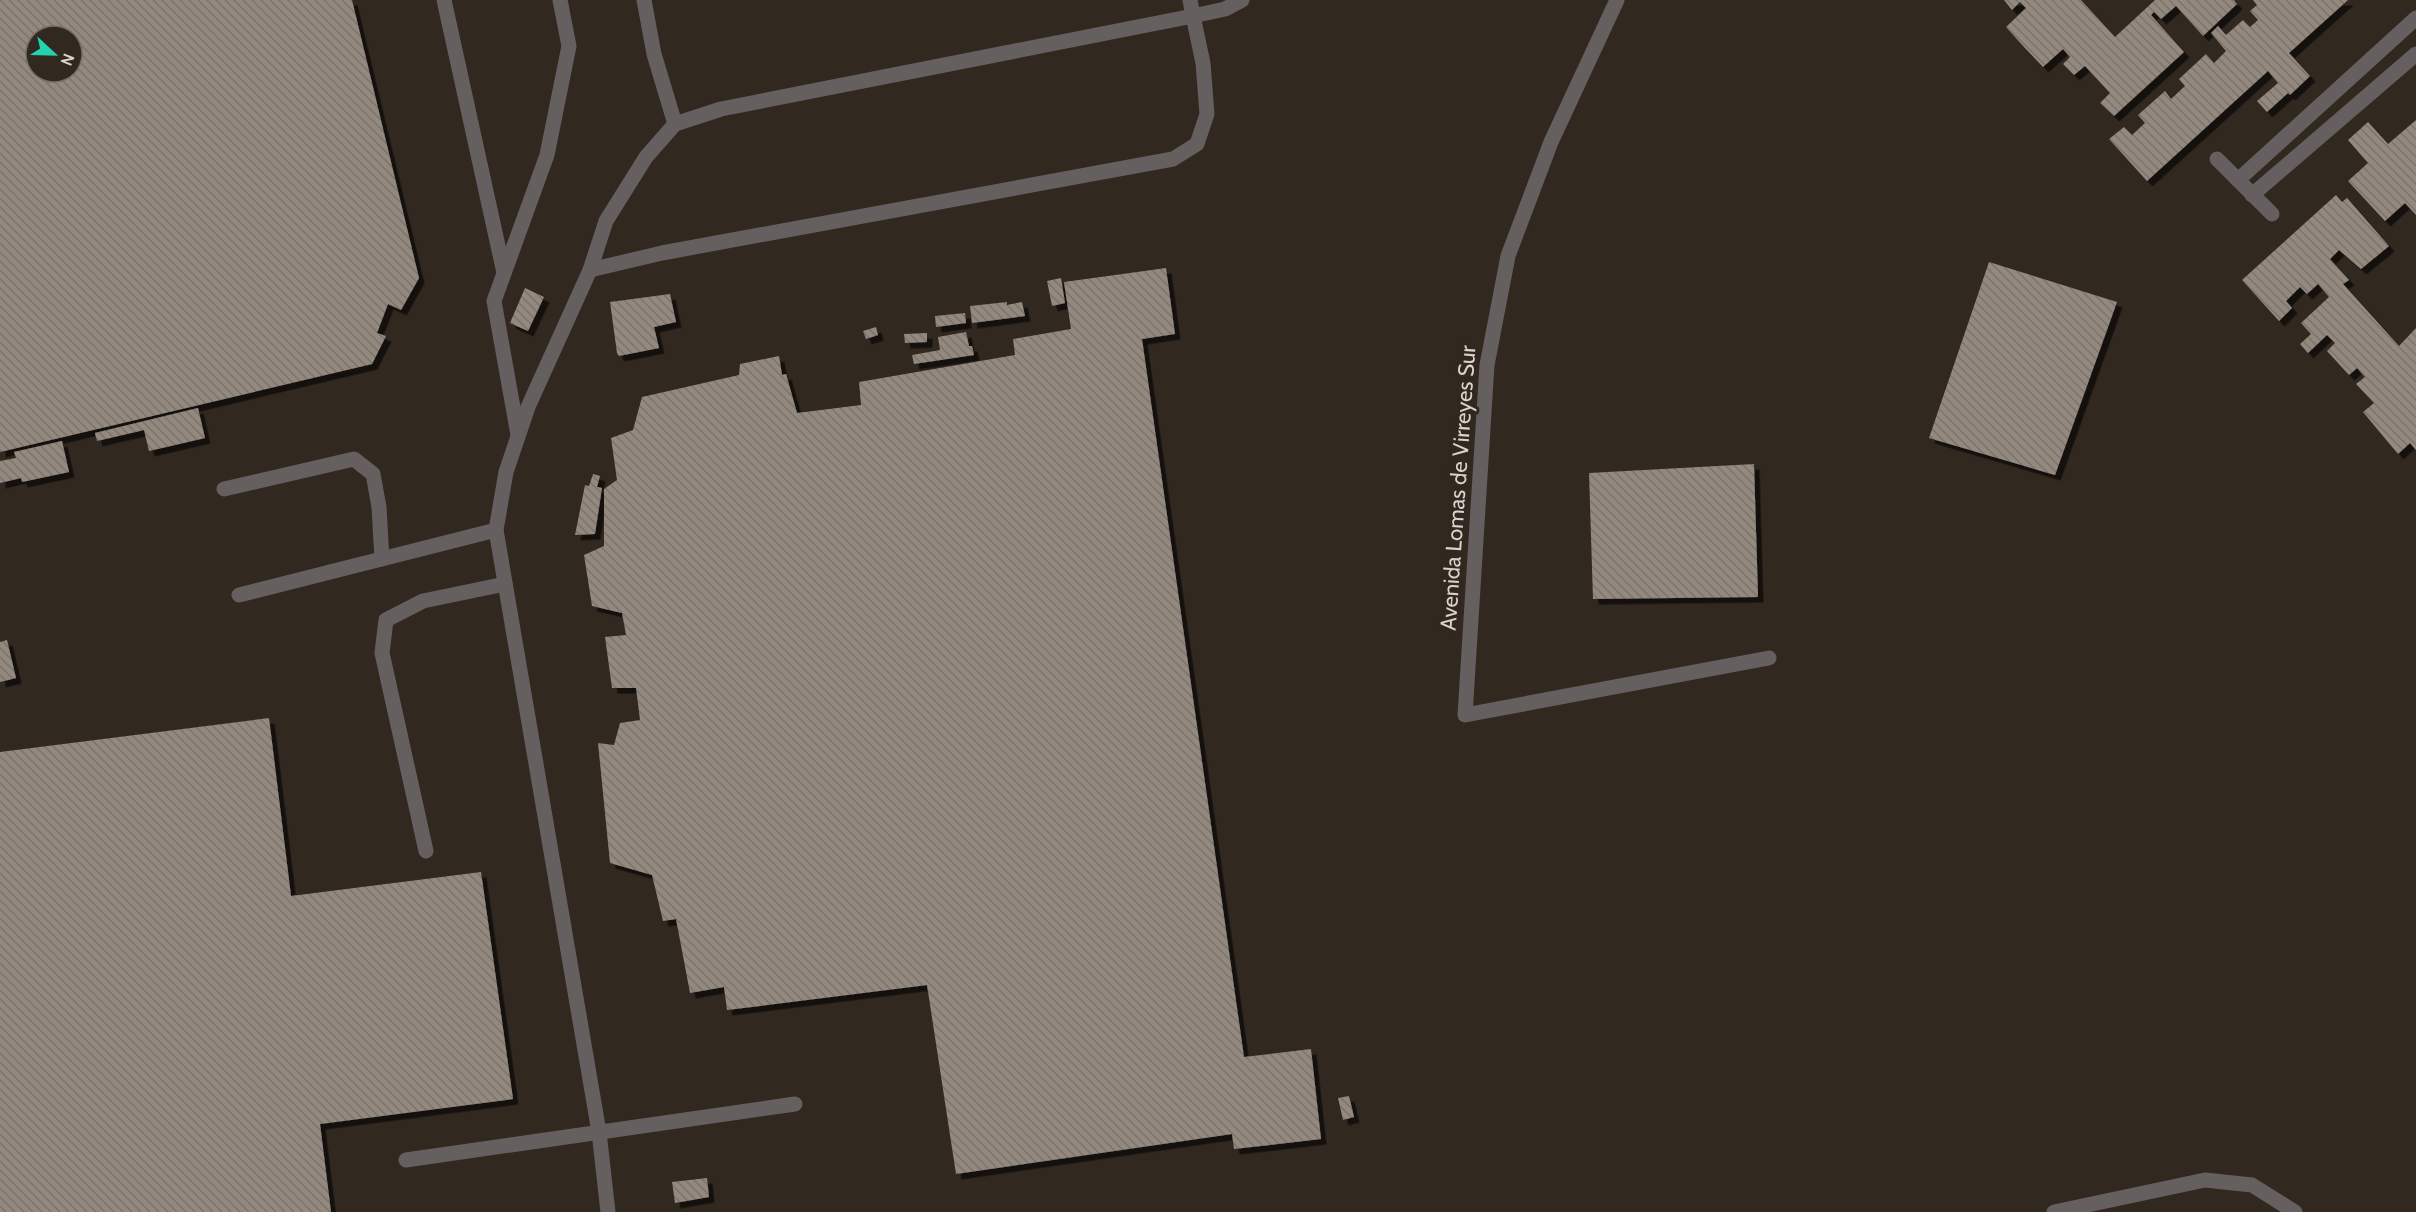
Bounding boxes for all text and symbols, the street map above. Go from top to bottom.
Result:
north arrow [24,24,84,84]
text: N [57,51,78,68]
street label: Avenida Lomas de Virreyes Sur [1435,344,1481,632]

